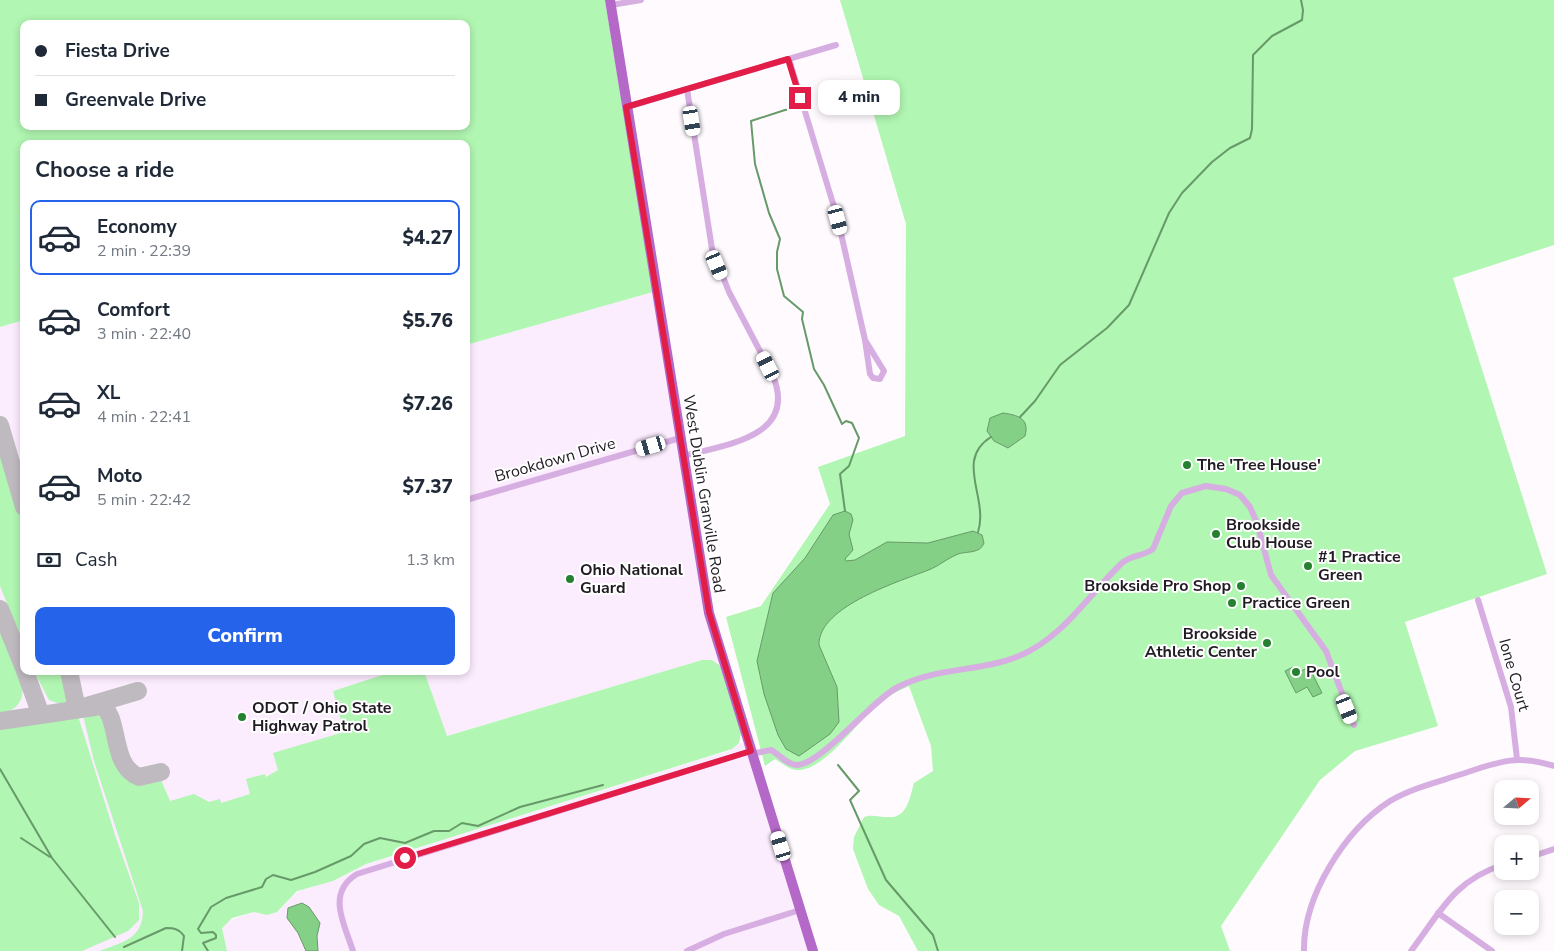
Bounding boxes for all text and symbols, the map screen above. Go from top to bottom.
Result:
text: Fiesta Drive [65,38,170,64]
callout: 4 min [818,80,900,116]
text: 4 min [838,86,880,108]
text: Greenvale Drive [65,87,206,113]
route end [789,87,811,109]
car [682,105,701,137]
text: Choose a ride [35,155,174,185]
car [826,204,849,236]
text: Economy [97,214,177,240]
icon: car [37,215,82,260]
text: $4.27 [402,225,453,251]
text: 2 min · 22:39 [97,240,191,262]
car [704,248,729,282]
text: Comfort [97,297,170,323]
icon: car [37,298,82,343]
text: $5.76 [402,308,453,334]
text: 3 min · 22:40 [97,323,191,345]
car [754,349,781,383]
text: XL [97,380,120,406]
icon: car [37,381,82,426]
text: $7.26 [402,391,453,417]
street label: West Dublin Granville Road [677,393,731,595]
text: 4 min · 22:41 [97,406,191,428]
street label: Brookdown Drive [492,432,618,488]
car [634,435,667,457]
place label: The 'Tree House' [1197,454,1321,476]
marker: The 'Tree House' [1181,459,1193,471]
text: Moto [97,463,143,489]
icon: car [37,464,82,509]
text: $7.37 [402,474,453,500]
text: 5 min · 22:42 [97,489,191,511]
place label: Brookside Club House [1226,514,1313,554]
marker: Brookside Club House [1210,528,1222,540]
icon: cash [35,546,63,574]
place label: #1 Practice Green [1318,546,1401,586]
text: Cash [75,547,117,573]
text: 1.3 km [406,549,455,571]
place label: Ohio National Guard [580,559,683,599]
marker: #1 Practice Green [1302,560,1314,572]
marker: Ohio National Guard [564,573,576,585]
place label: Brookside Pro Shop [1084,575,1231,597]
marker: Brookside Pro Shop [1235,580,1247,592]
place label: Practice Green [1242,592,1350,614]
marker: Practice Green [1226,597,1238,609]
button: Confirm [35,607,455,665]
place label: Brookside Athletic Center [1145,623,1258,663]
street label: Ione Court [1493,636,1535,714]
marker: Brookside Athletic Center [1261,637,1273,649]
place label: Pool [1306,661,1340,683]
marker: Pool [1290,666,1302,678]
car [1334,692,1359,726]
place label: ODOT / Ohio State Highway Patrol [252,697,392,737]
marker: ODOT / Ohio State Highway Patrol [236,711,248,723]
north arrow [1494,780,1539,825]
map controls [1494,780,1539,935]
car [769,829,792,863]
button: + [1494,835,1539,880]
route start [394,847,416,869]
button: − [1494,890,1539,935]

